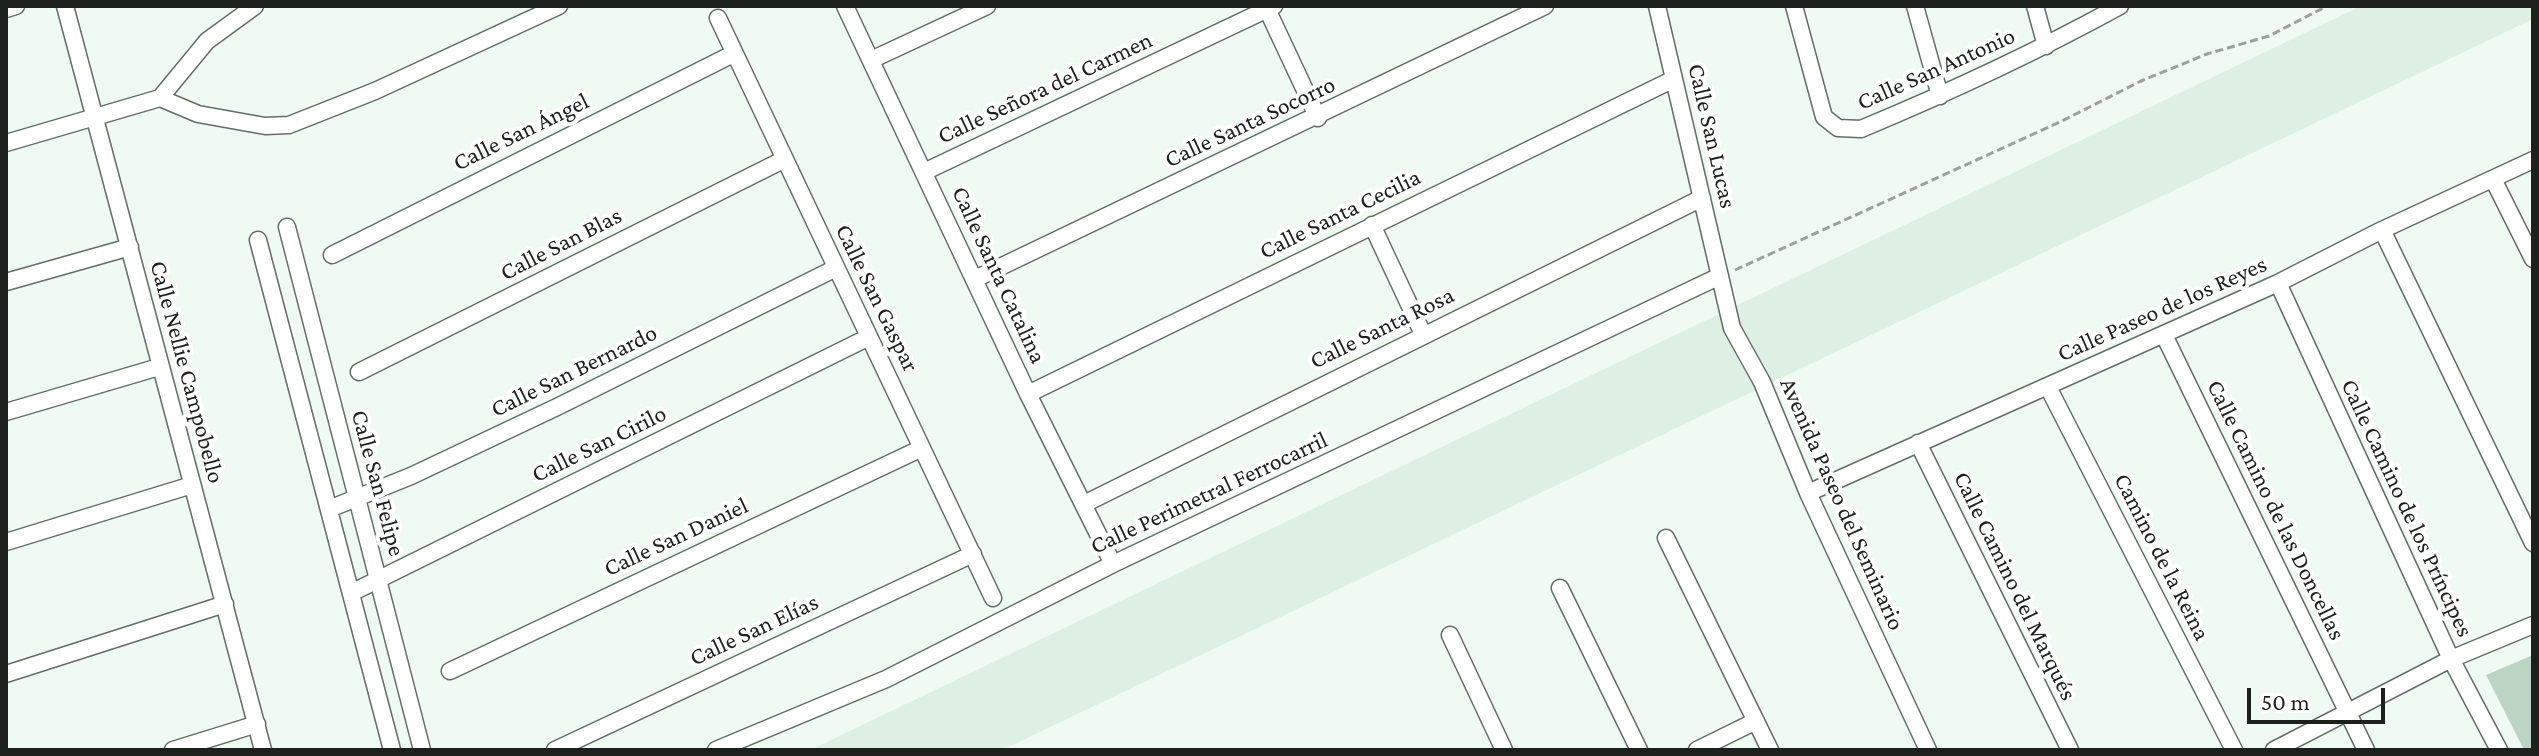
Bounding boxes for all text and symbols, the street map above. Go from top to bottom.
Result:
street label: Calle San Antonio [1853,21,2019,117]
street label: Calle Señora del Carmen [933,26,1157,150]
street label: Calle San Lucas [1681,61,1743,211]
street label: Calle Santa Socorro [1160,70,1340,174]
street label: Calle San Ángel [448,87,594,177]
street label: Calle Santa Cecilia [1255,162,1425,266]
street label: Calle Santa Catalina [945,182,1053,368]
street label: Calle San Blas [495,201,627,287]
street label: Calle San Gaspar [829,220,925,376]
street label: Calle Paseo de los Reyes [2053,250,2271,368]
street label: Calle Nellie Campobello [143,258,231,486]
street label: Calle Santa Rosa [1305,281,1459,375]
street label: Calle San Bernardo [486,318,662,424]
street label: Avenida Paseo del Seminario [1773,373,1911,635]
street label: Calle Camino de los Príncipes [2335,374,2479,642]
street label: Calle Camino de las Doncellas [2200,375,2352,645]
street label: Calle San Cirilo [527,399,671,489]
street label: Calle San Felipe [345,407,411,559]
street label: Calle Perimetral Ferrocarril [1086,425,1332,561]
street label: Calle Camino del Marqués [1947,467,2083,705]
street label: Camino de la Reina [2108,469,2216,645]
street label: Calle San Daniel [599,491,753,583]
street label: Calle San Elías [685,588,823,672]
scale bar [2251,672,2389,722]
text: 50 m [2261,688,2310,715]

